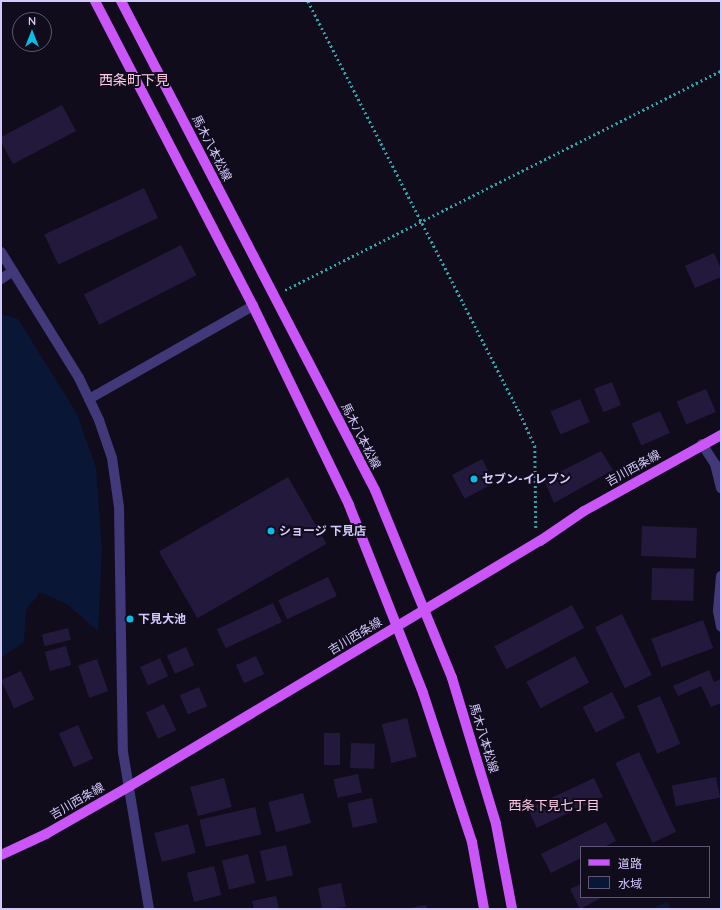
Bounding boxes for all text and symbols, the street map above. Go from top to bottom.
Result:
north arrow [12,12,52,52]
text: N [28,14,36,28]
district label: 西条町下見 [99,72,169,88]
street label: 馬木八本松線 [189,113,235,183]
street label: 馬木八本松線 [338,401,384,471]
street label: 吉川西条線 [603,447,663,489]
place label: セブン-イレブン [482,472,571,486]
marker: セブン-イレブン [469,474,479,484]
place label: ショージ 下見店 [279,524,366,538]
marker: ショージ 下見店 [266,526,276,536]
place label: 下見大池 [138,612,186,626]
marker: 下見大池 [125,614,135,624]
street label: 吉川西条線 [326,614,384,658]
street label: 馬木八本松線 [467,701,501,775]
street label: 吉川西条線 [47,780,107,822]
district label: 西条下見七丁目 [509,797,599,813]
legend [580,846,710,898]
text: 道路 [618,856,642,871]
text: 水域 [618,876,642,891]

